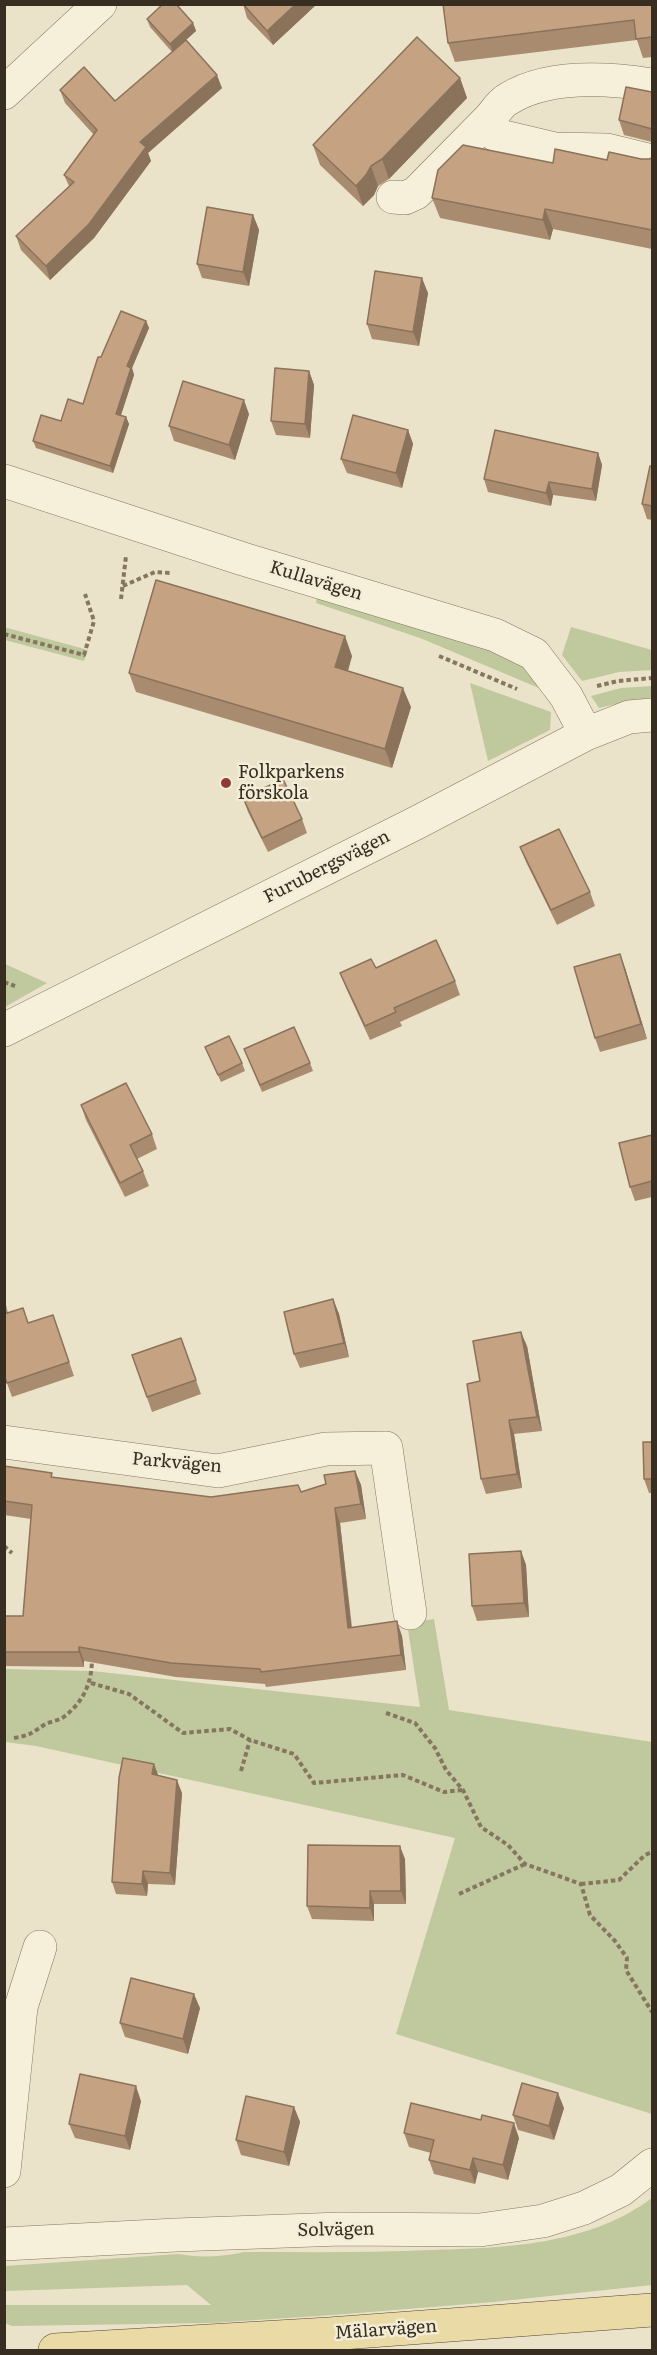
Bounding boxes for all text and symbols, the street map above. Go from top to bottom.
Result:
street label: Kullavägen [267,557,365,605]
place label: Folkparkens förskola [238,762,344,804]
marker: Folkparkens förskola [219,776,233,790]
street label: Furubergsvägen [260,826,394,908]
street label: Parkvägen [131,1448,223,1478]
street label: Solvägen [297,2219,375,2241]
street label: Mälarvägen [334,2316,438,2344]

